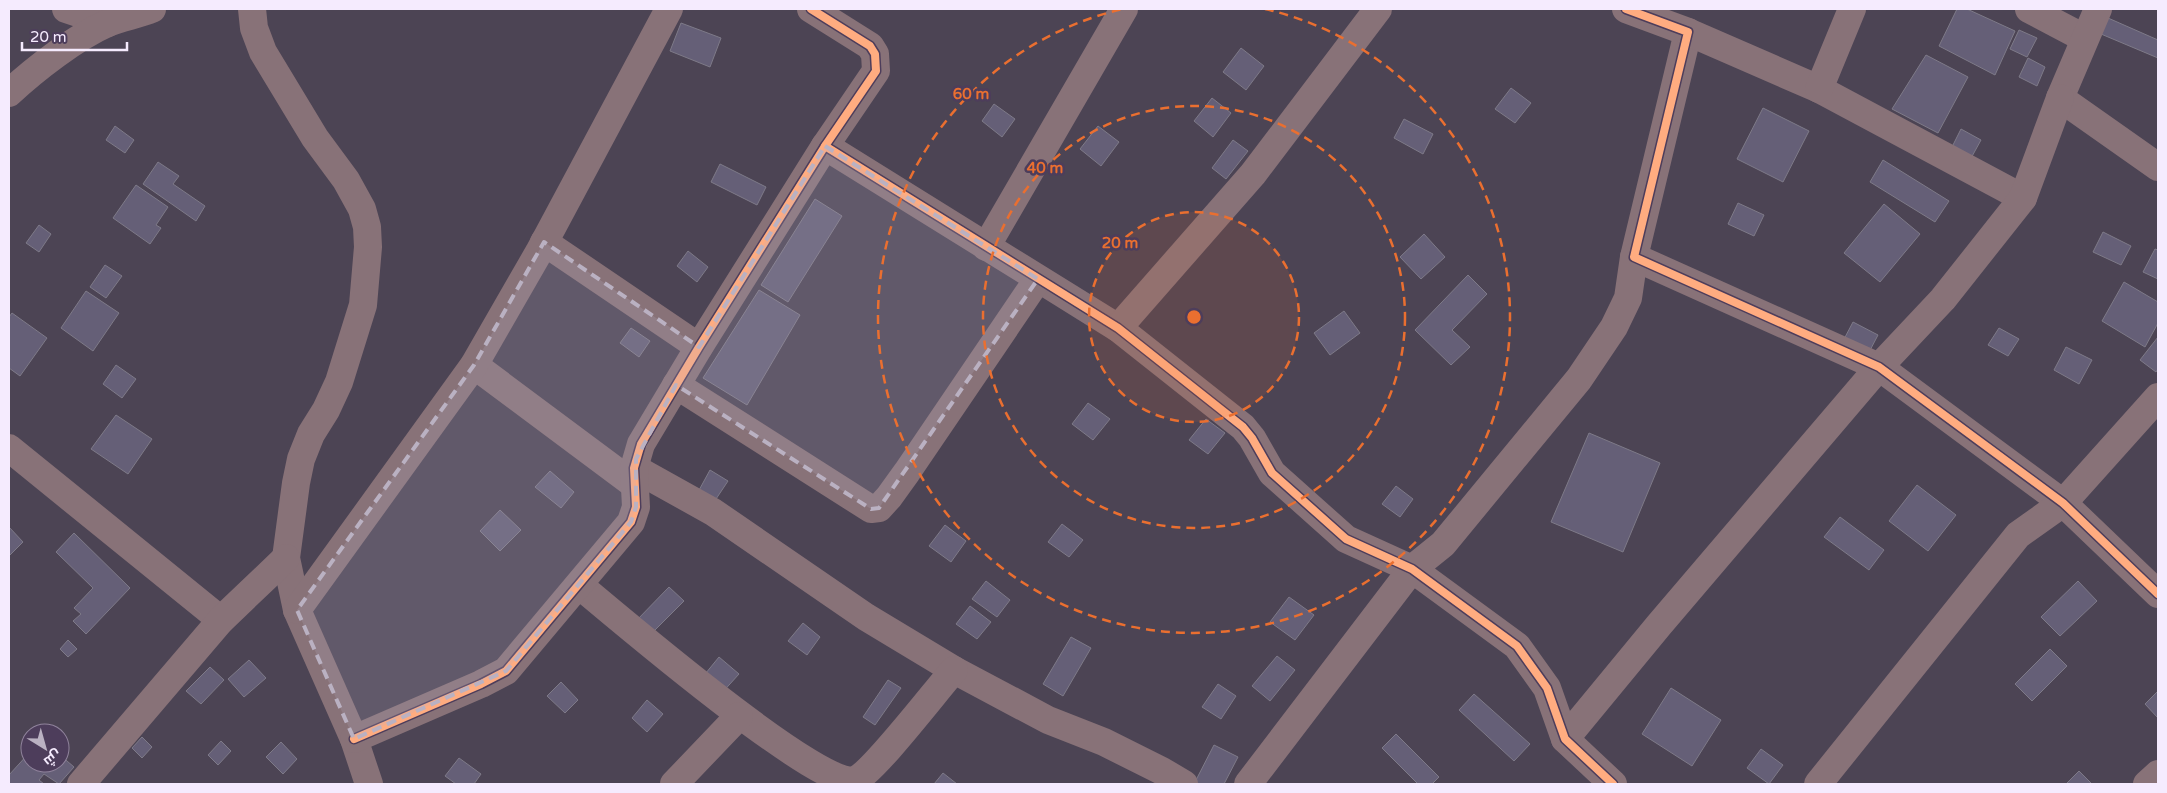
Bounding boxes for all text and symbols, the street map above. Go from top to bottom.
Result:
scale bar [22,20,128,52]
text: 20 m [30,28,67,46]
text: 60 m [953,85,989,103]
text: 40 m [1027,159,1063,177]
text: 20 m [1102,234,1138,252]
centre of rings [1185,308,1203,326]
north arrow [20,723,70,773]
text: ش [40,746,65,770]

